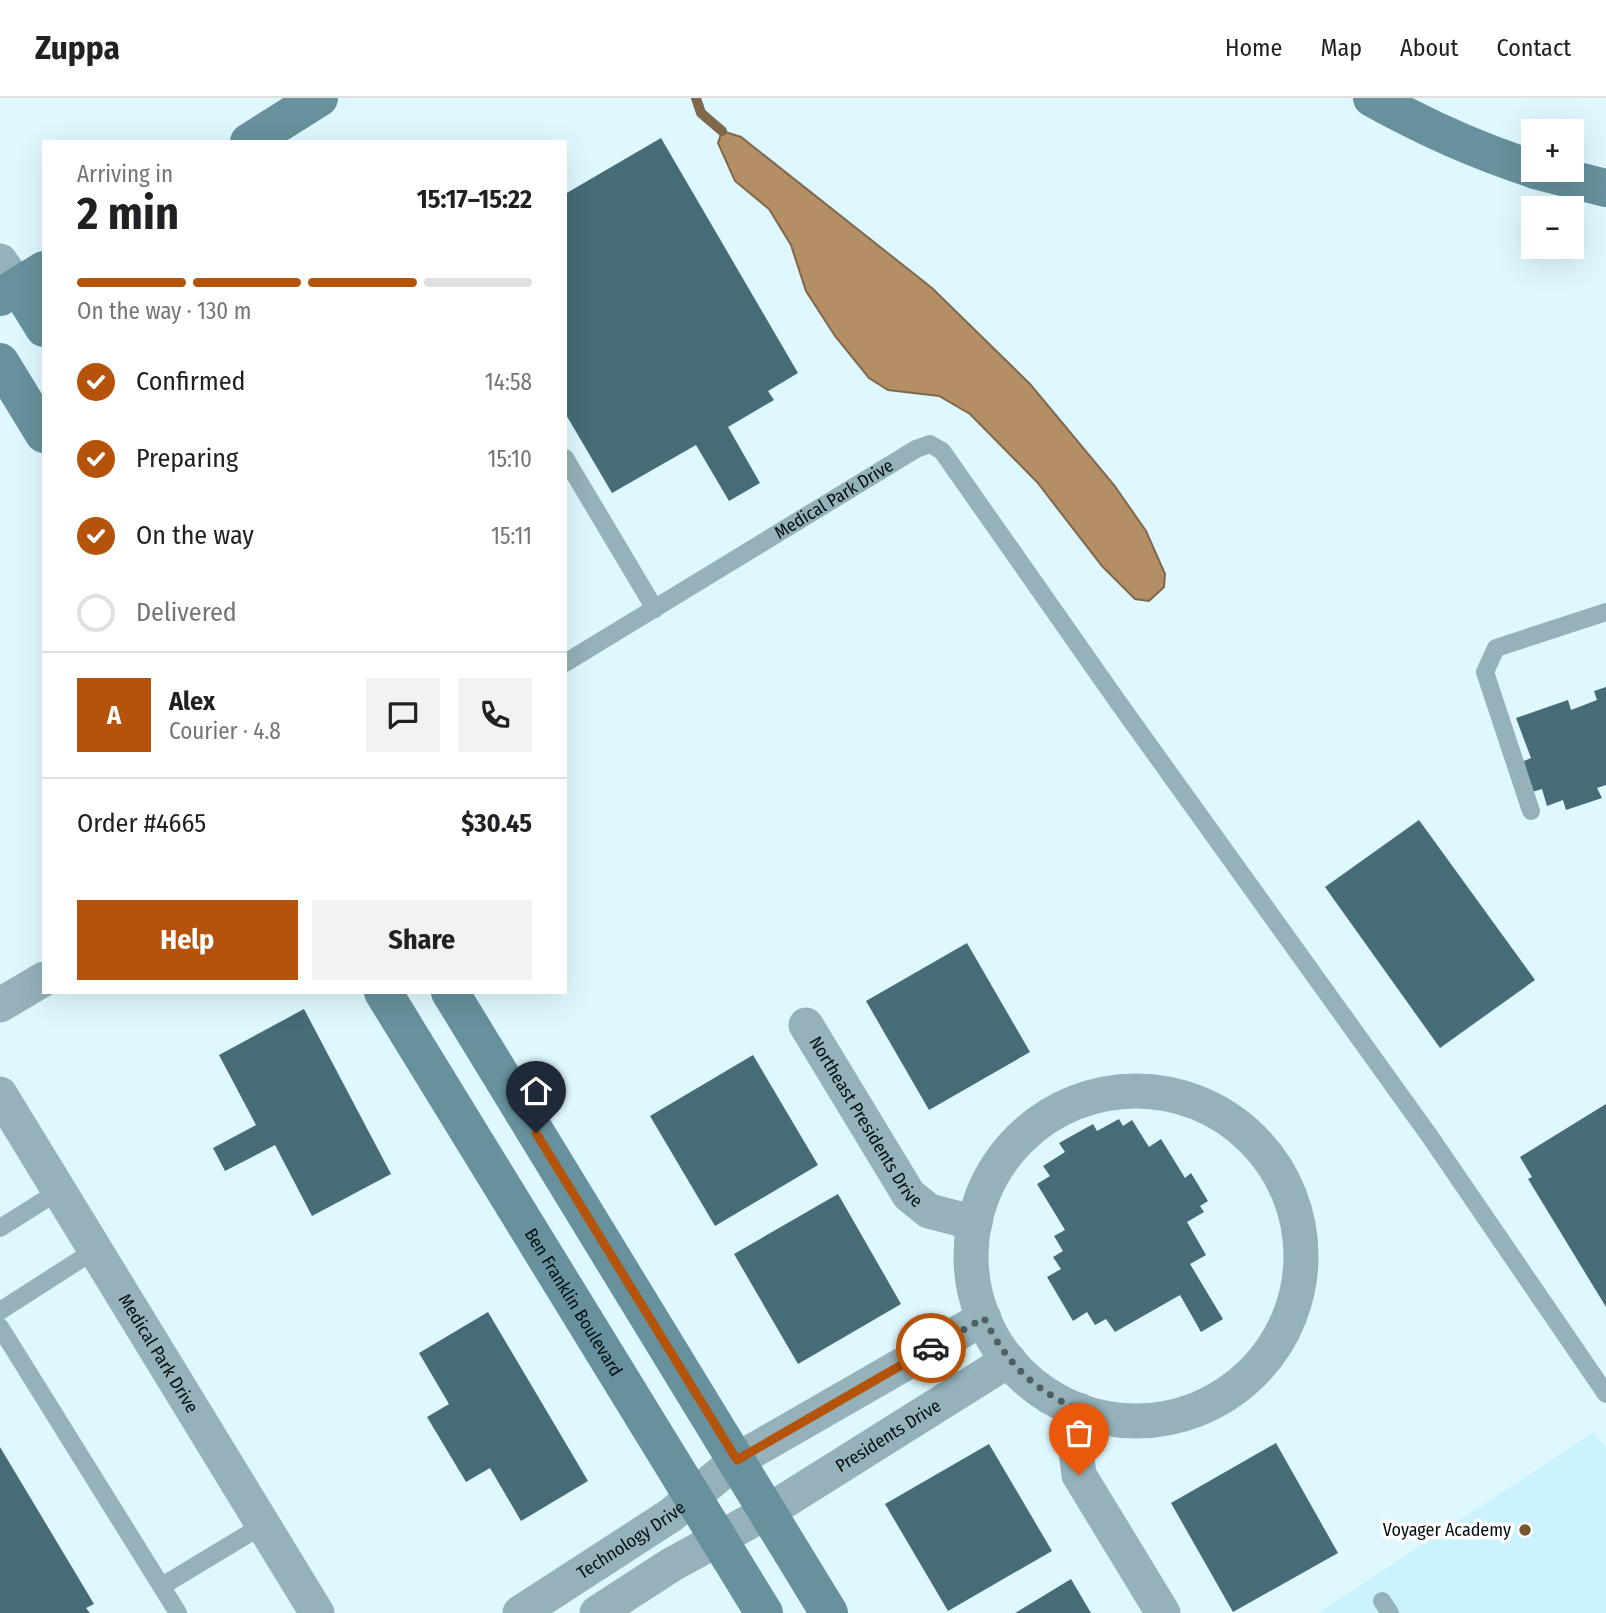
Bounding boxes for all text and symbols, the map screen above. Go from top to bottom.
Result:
text: Zuppa [35,28,120,68]
text: Home [1225,34,1282,62]
text: Map [1320,34,1362,62]
text: About [1400,34,1458,62]
text: Contact [1496,34,1571,62]
map controls [1521,119,1584,259]
button: + [1521,119,1584,182]
text: Arriving in [77,160,173,188]
text: 15:17–15:22 [417,184,532,215]
text: 2 min [77,186,179,241]
button: − [1521,196,1584,259]
text: On the way · 130 m [77,297,251,325]
icon: check [77,363,115,401]
text: Confirmed [136,366,246,397]
text: 14:58 [485,368,532,396]
icon: check [77,440,115,478]
text: Preparing [136,443,238,474]
text: 15:10 [488,445,532,473]
street label: Medical Park Drive [770,454,898,544]
icon: check [77,517,115,555]
text: On the way [136,520,254,551]
text: 15:11 [491,522,532,550]
text: Delivered [136,597,237,628]
button: chat [366,678,440,752]
button: phone [458,678,532,752]
text: Alex [169,686,215,717]
text: A [107,700,121,731]
text: Courier · 4.8 [169,717,281,745]
text: Order #4665 [77,808,206,839]
text: $30.45 [461,808,532,839]
button: Help [77,900,298,980]
button: Share [312,900,532,980]
street label: Northeast Presidents Drive [805,1032,927,1212]
pin [506,1061,566,1133]
icon: home [517,1072,555,1110]
street label: Ben Franklin Boulevard [520,1224,627,1380]
street label: Medical Park Drive [114,1290,203,1417]
courier [896,1313,966,1383]
icon: car [912,1329,950,1367]
street label: Presidents Drive [832,1395,945,1477]
pin [1049,1403,1109,1475]
icon: bag [1060,1414,1098,1452]
street label: Technology Drive [573,1496,690,1584]
place label: Voyager Academy [1383,1519,1511,1541]
marker: Voyager Academy [1517,1522,1533,1538]

